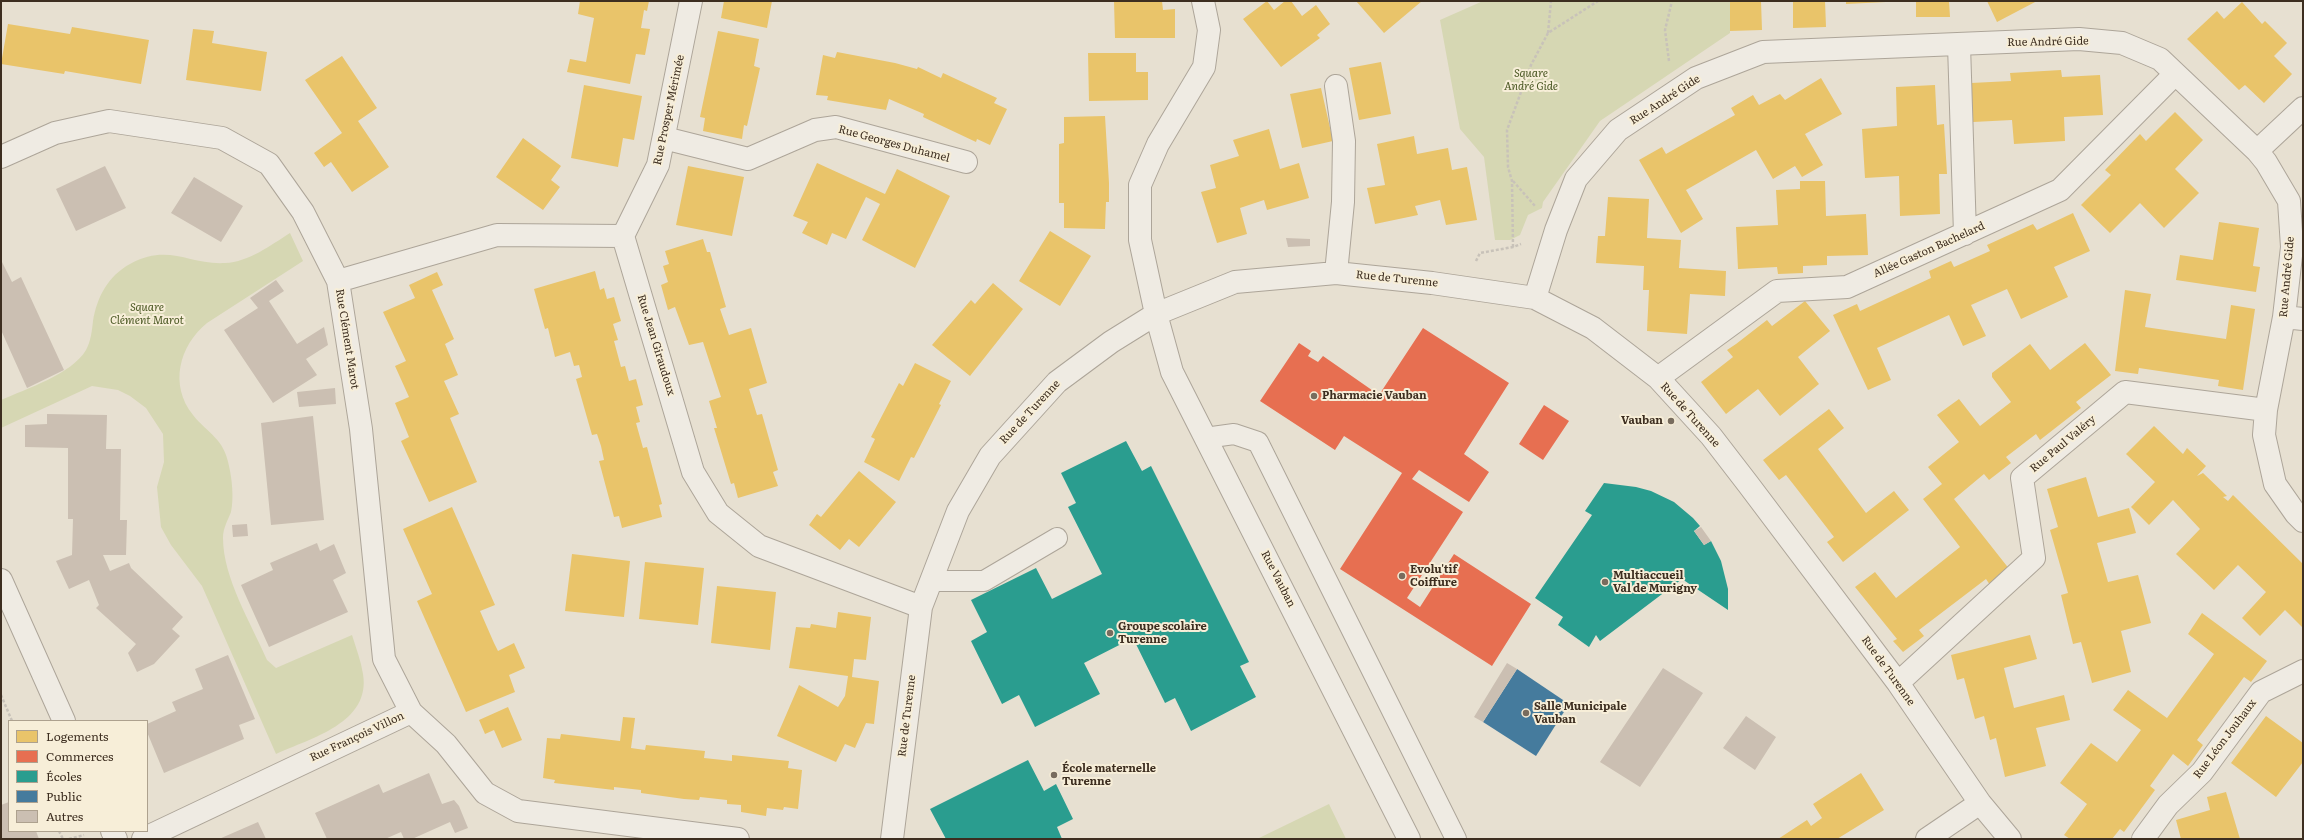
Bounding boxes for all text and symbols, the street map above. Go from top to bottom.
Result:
street label: Rue André Gide [2007,35,2089,49]
street label: Rue Prosper Mérimée [651,54,687,166]
park label: Square André Gide [1504,67,1558,93]
street label: Rue André Gide [1627,72,1703,128]
street label: Rue Georges Duhamel [837,123,951,165]
street label: Allée Gaston Bachelard [1871,219,1987,281]
street label: Rue André Gide [2277,236,2297,318]
street label: Rue de Turenne [1355,268,1439,290]
street label: Rue Clément Marot [333,288,361,390]
street label: Rue Jean Giraudoux [634,293,678,397]
park label: Square Clément Marot [110,301,184,327]
street label: Rue de Turenne [997,377,1063,447]
street label: Rue de Turenne [1657,380,1723,450]
place label: Pharmacie Vauban [1322,389,1427,403]
marker: Pharmacie Vauban [1309,391,1319,401]
street label: Rue Paul Valéry [2028,413,2098,475]
place label: Vauban [1621,414,1663,428]
marker: Vauban [1666,416,1676,426]
street label: Rue Vauban [1258,548,1298,610]
place label: Evolu'tif Coiffure [1410,563,1457,589]
place label: Multiaccueil Val de Murigny [1613,569,1697,595]
marker: Evolu'tif Coiffure [1397,571,1407,581]
marker: Multiaccueil Val de Murigny [1600,577,1610,587]
place label: Groupe scolaire Turenne [1118,620,1207,646]
marker: Groupe scolaire Turenne [1105,628,1115,638]
street label: Rue de Turenne [1858,634,1918,708]
street label: Rue de Turenne [895,674,919,758]
street label: Rue Léon Jouhaux [2191,697,2259,781]
place label: Salle Municipale Vauban [1534,700,1627,726]
marker: Salle Municipale Vauban [1521,708,1531,718]
street label: Rue François Villon [308,709,406,765]
legend [8,720,148,832]
text: Logements [46,727,109,745]
text: Commerces [46,747,113,765]
place label: École maternelle Turenne [1062,762,1156,788]
text: Écoles [46,767,82,785]
marker: École maternelle Turenne [1049,770,1059,780]
text: Public [46,787,82,805]
text: Autres [46,807,83,825]

